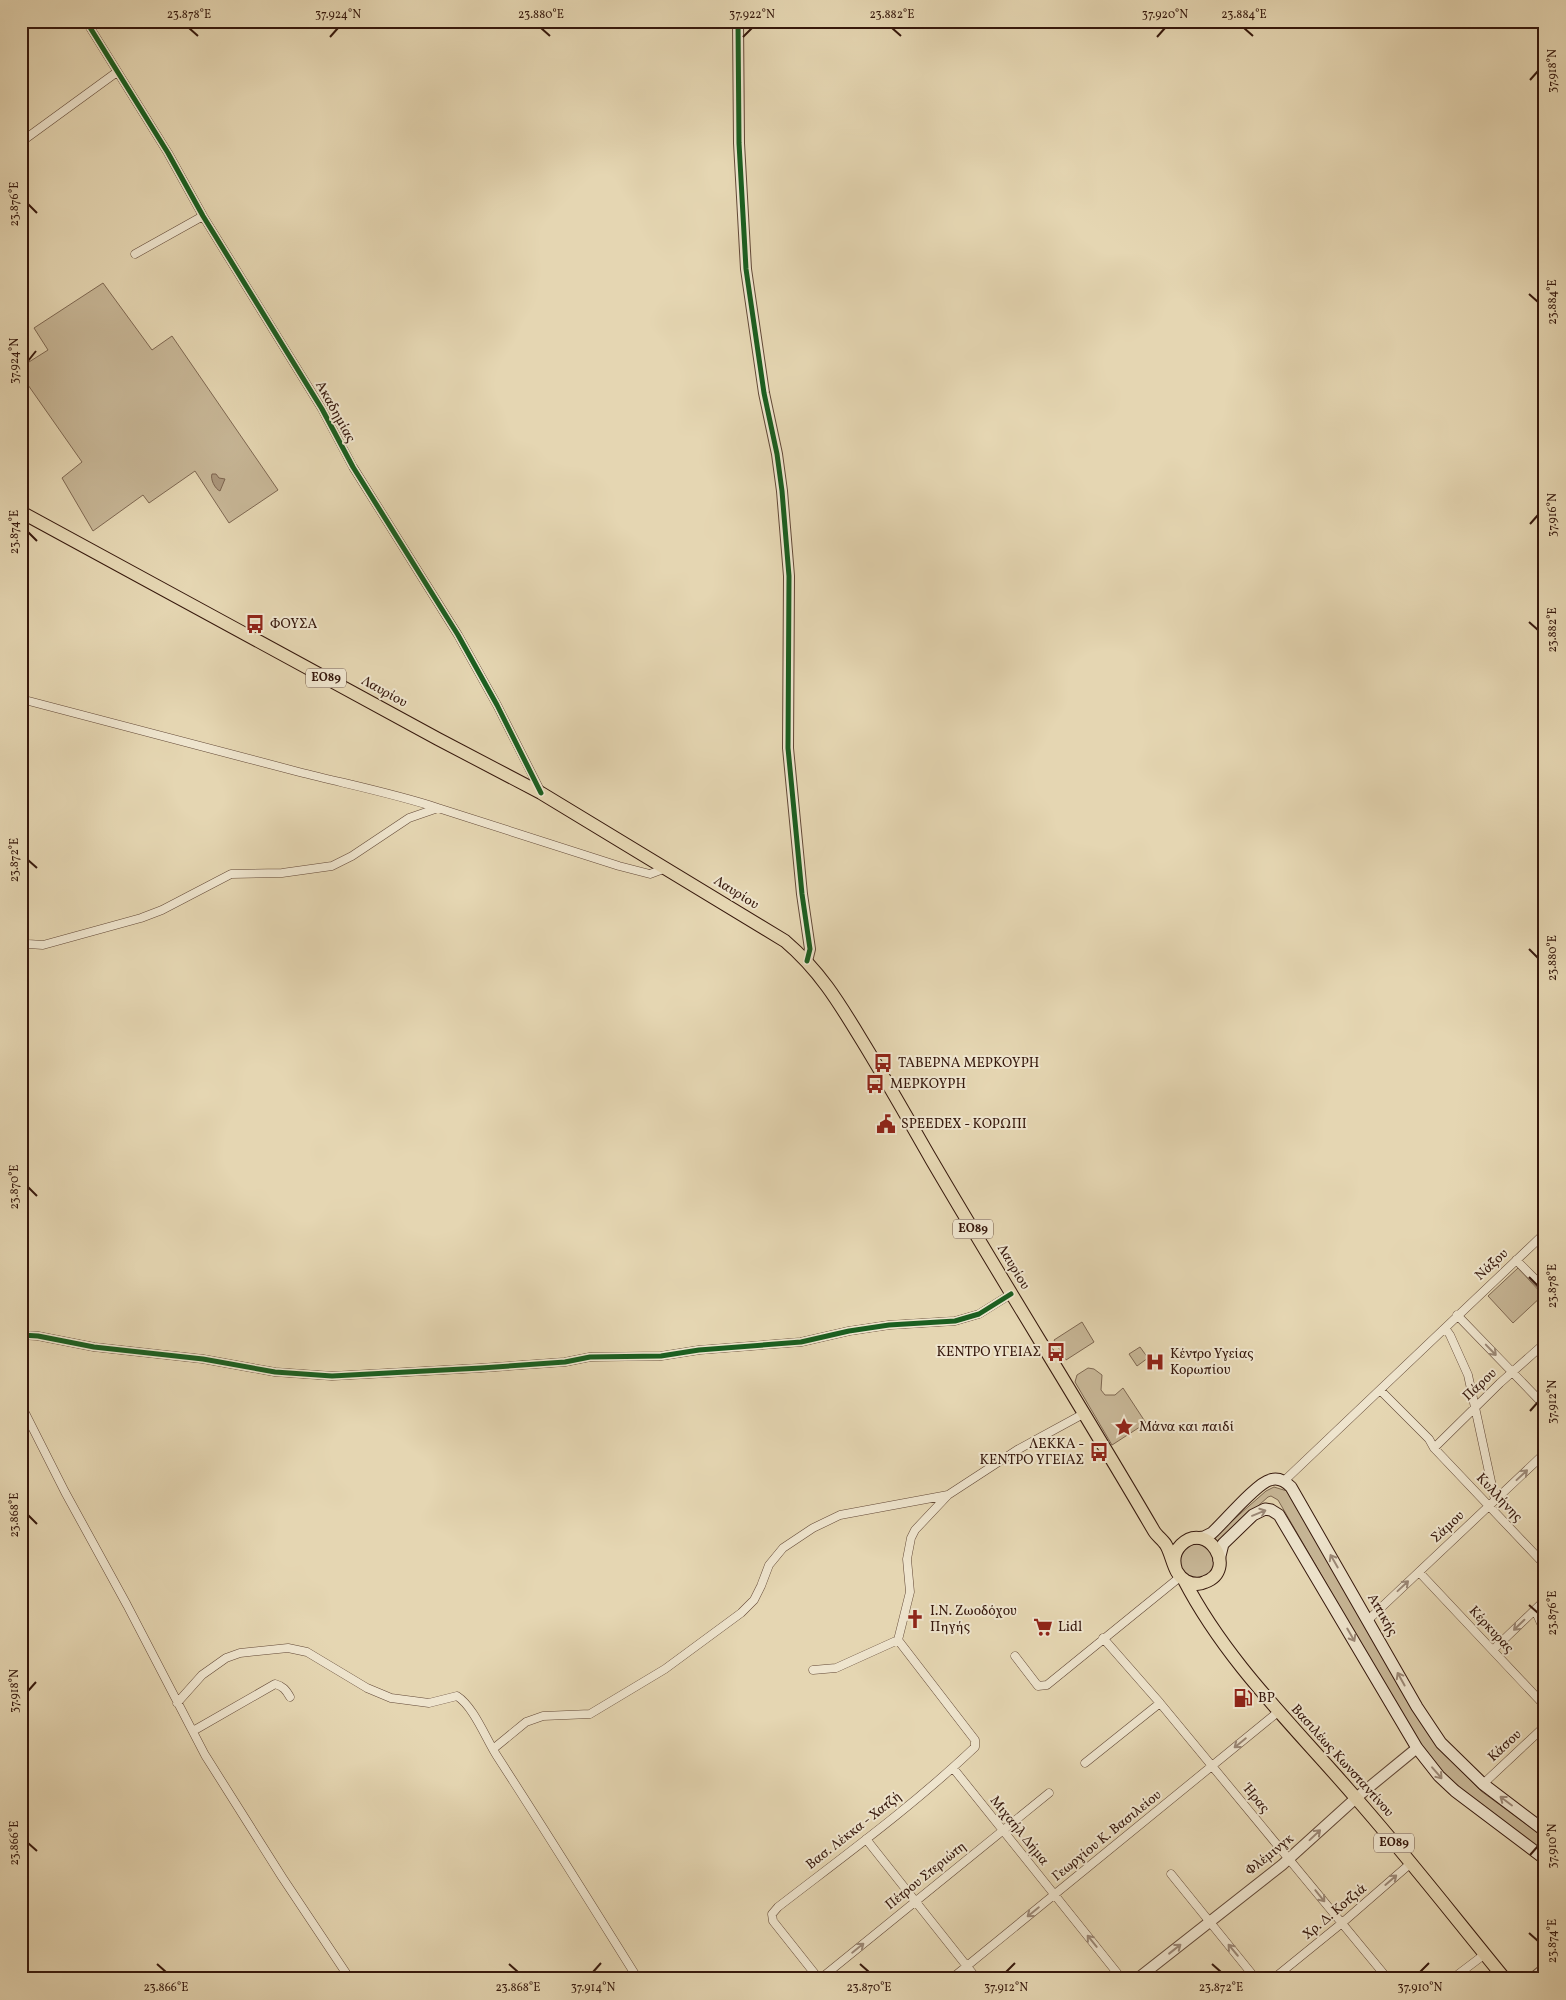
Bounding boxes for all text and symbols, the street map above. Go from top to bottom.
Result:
text: 23.878°E [167,7,211,23]
text: 37.924°N [315,7,361,23]
text: 23.880°E [518,7,564,23]
text: 37.922°N [729,7,775,23]
text: 23.882°E [869,7,915,23]
text: 37.920°N [1142,7,1188,23]
text: 23.884°E [1221,7,1267,23]
text: 37.918°N [1545,49,1561,93]
text: 23.876°E [7,182,23,226]
text: 23.884°E [1545,279,1561,325]
text: 37.924°N [7,338,23,384]
street label: Ακαδημίας [310,378,360,446]
text: 37.916°N [1545,493,1561,537]
text: 23.874°E [7,510,23,554]
text: 23.882°E [1545,607,1561,653]
bus stop icon: ΦΟΥΣΑ [244,613,266,635]
place label: ΦΟΥΣΑ [270,615,317,634]
road number: ΕΟ89 [306,668,346,688]
street label: Λαυρίου [358,672,411,713]
text: 23.872°E [7,838,23,882]
street label: Λαυρίου [710,872,762,914]
text: 23.880°E [1545,935,1561,981]
bus stop icon: ΤΑΒΕΡΝΑ ΜΕΡΚΟΥΡΗ [872,1052,894,1074]
place label: ΤΑΒΕΡΝΑ ΜΕΡΚΟΥΡΗ [898,1054,1039,1073]
bus stop icon: ΜΕΡΚΟΥΡΗ [864,1073,886,1095]
place label: ΜΕΡΚΟΥΡΗ [890,1075,966,1094]
public building icon: SPEEDEX - ΚΟΡΩΠΙ [875,1113,897,1135]
place label: SPEEDEX - ΚΟΡΩΠΙ [901,1115,1027,1134]
text: 23.870°E [7,1164,23,1210]
road number: ΕΟ89 [953,1220,993,1238]
street label: Λαυρίου [992,1241,1034,1294]
street label: Νάξου [1471,1245,1513,1285]
text: 23.878°E [1545,1264,1561,1308]
bus stop icon: ΚΕΝΤΡΟ ΥΓΕΙΑΣ [1045,1341,1067,1363]
place label: ΚΕΝΤΡΟ ΥΓΕΙΑΣ [936,1343,1041,1362]
one-way arrow [1485,1344,1497,1356]
place label: Κέντρο Υγείας Κορωπίου [1170,1345,1253,1380]
hospital icon: Κέντρο Υγείας Κορωπίου [1144,1351,1166,1373]
street label: Πάρου [1459,1364,1501,1406]
text: 37.912°N [1545,1380,1561,1424]
place icon: Μάνα και παιδί [1113,1416,1135,1438]
place label: Μάνα και παιδί [1139,1418,1234,1437]
place label: ΛΕΚΚΑ - ΚΕΝΤΡΟ ΥΓΕΙΑΣ [979,1435,1084,1470]
bus stop icon: ΛΕΚΚΑ - ΚΕΝΤΡΟ ΥΓΕΙΑΣ [1088,1441,1110,1463]
street label: Κυλλήνης [1471,1469,1527,1527]
one-way arrow [1515,1469,1528,1481]
text: 23.868°E [7,1492,23,1538]
street label: Σάμου [1427,1506,1469,1547]
one-way arrow [1252,1507,1267,1517]
one-way arrow [1328,1555,1338,1569]
one-way arrow [1397,1580,1410,1592]
street label: Αττικής [1362,1590,1402,1640]
text: 23.876°E [1545,1591,1561,1635]
place label: Ι.Ν. Ζωοδόχου Πηγής [930,1602,1017,1637]
street label: Κέρκυρας [1464,1602,1518,1658]
church icon: Ι.Ν. Ζωοδόχου Πηγής [904,1608,926,1630]
supermarket icon: Lidl [1032,1616,1054,1638]
place label: Lidl [1058,1618,1082,1637]
one-way arrow [1512,1619,1525,1631]
one-way arrow [1346,1628,1356,1642]
text: 37.918°N [7,1669,23,1713]
one-way arrow [1396,1672,1406,1687]
fuel station icon: BP [1232,1687,1254,1709]
place label: BP [1258,1689,1275,1708]
street label: Βασιλέως Κωνσταντίνου [1286,1701,1398,1822]
street label: Κάσου [1484,1725,1526,1766]
one-way arrow [1234,1737,1247,1748]
one-way arrow [1431,1766,1443,1779]
street label: Ήρας [1237,1779,1274,1817]
street label: Γεωργίου Κ. Βασιλείου [1048,1786,1166,1886]
street label: Βασ. Λέκκα - Χατζή [802,1788,906,1874]
street label: Μιχαήλ Δήμα [985,1792,1053,1870]
one-way arrow [1500,1796,1513,1807]
text: 23.866°E [7,1820,23,1866]
text: 37.910°N [1545,1823,1561,1868]
street label: Φλέμινγκ [1242,1829,1299,1880]
one-way arrow [1309,1829,1322,1841]
road number: ΕΟ89 [1374,1834,1414,1852]
street label: Πέτρου Στεριώτη [882,1837,970,1915]
one-way arrow [1385,1874,1398,1886]
street label: Χρ. Δ. Κοτζιά [1299,1879,1372,1944]
one-way arrow [1315,1889,1326,1902]
one-way arrow [1027,1906,1040,1917]
text: 23.874°E [1545,1919,1561,1963]
one-way arrow [1086,1935,1097,1948]
one-way arrow [851,1943,864,1954]
one-way arrow [1168,1943,1181,1954]
one-way arrow [1227,1944,1238,1957]
text: 23.866°E [143,1980,189,1996]
text: 23.868°E [495,1980,541,1996]
text: 37.914°N [571,1980,615,1996]
text: 23.870°E [846,1980,892,1996]
text: 37.912°N [984,1980,1028,1996]
text: 23.872°E [1199,1980,1243,1996]
text: 37.910°N [1398,1980,1443,1996]

